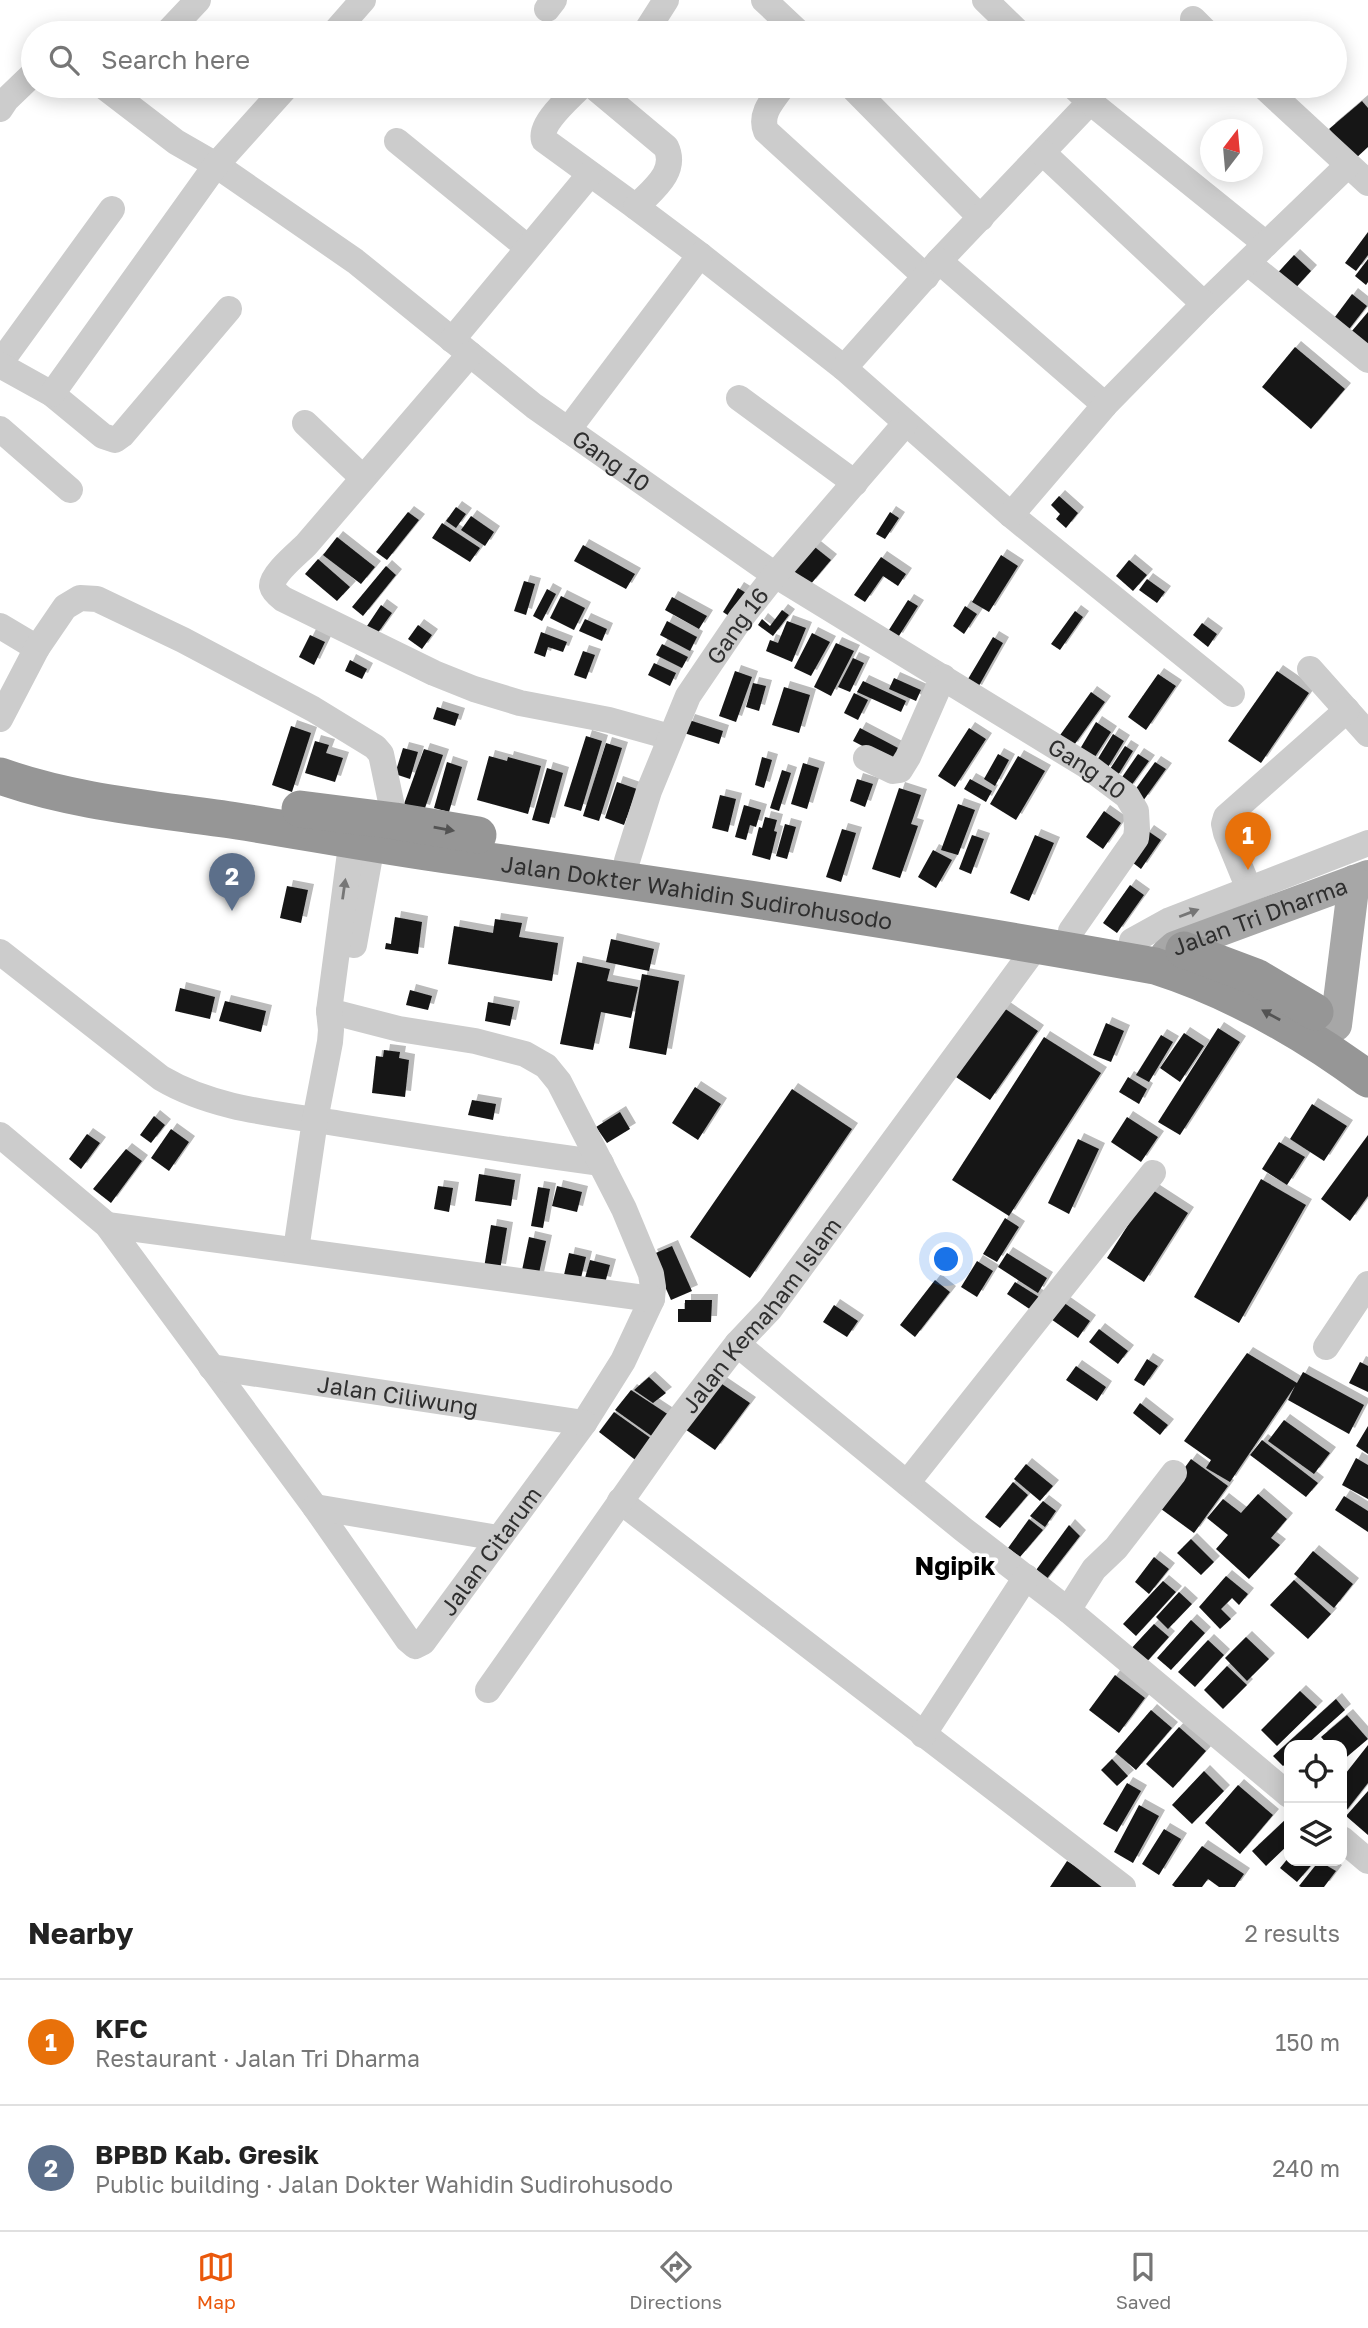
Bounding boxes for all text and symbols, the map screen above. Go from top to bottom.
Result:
search box [21,21,1347,98]
icon: search [45,41,83,79]
text: Search here [101,44,250,75]
north arrow [1200,119,1263,182]
street label: Gang 10 [567,423,656,497]
street label: Gang 16 [700,581,774,669]
street label: Gang 10 [1043,732,1132,805]
pin: 1 [1225,812,1271,870]
one-way arrow [433,824,455,835]
street label: Jalan Dokter Wahidin Sudirohusodo [500,849,894,935]
pin: 2 [209,853,255,911]
street label: Jalan Tri Dharma [1168,871,1351,961]
one-way arrow [339,878,350,900]
one-way arrow [1179,907,1200,918]
one-way arrow [1261,1009,1280,1021]
street label: Jalan Kemaham Islam [675,1212,847,1418]
your location [929,1242,963,1276]
street label: Jalan Ciliwung [316,1369,480,1421]
street label: Jalan Citarum [433,1481,547,1621]
district label: Ngipik [914,1550,996,1581]
map controls [1284,1740,1347,1866]
button: locate [1284,1740,1347,1803]
button: layers [1284,1803,1347,1866]
text: Nearby [28,1915,133,1951]
text: 2 results [1244,1919,1340,1947]
text: KFC [95,2013,148,2044]
text: 1 [45,2028,57,2056]
text: 150 m [1275,2028,1340,2056]
text: Restaurant · Jalan Tri Dharma [95,2044,420,2072]
text: BPBD Kab. Gresik [95,2139,319,2170]
text: 2 [44,2154,58,2182]
text: 240 m [1272,2154,1340,2182]
text: Public building · Jalan Dokter Wahidin Sudirohusodo [95,2170,673,2198]
tab: Map [197,2248,236,2313]
tab: Directions [629,2248,722,2313]
tab: Saved [1116,2248,1171,2313]

